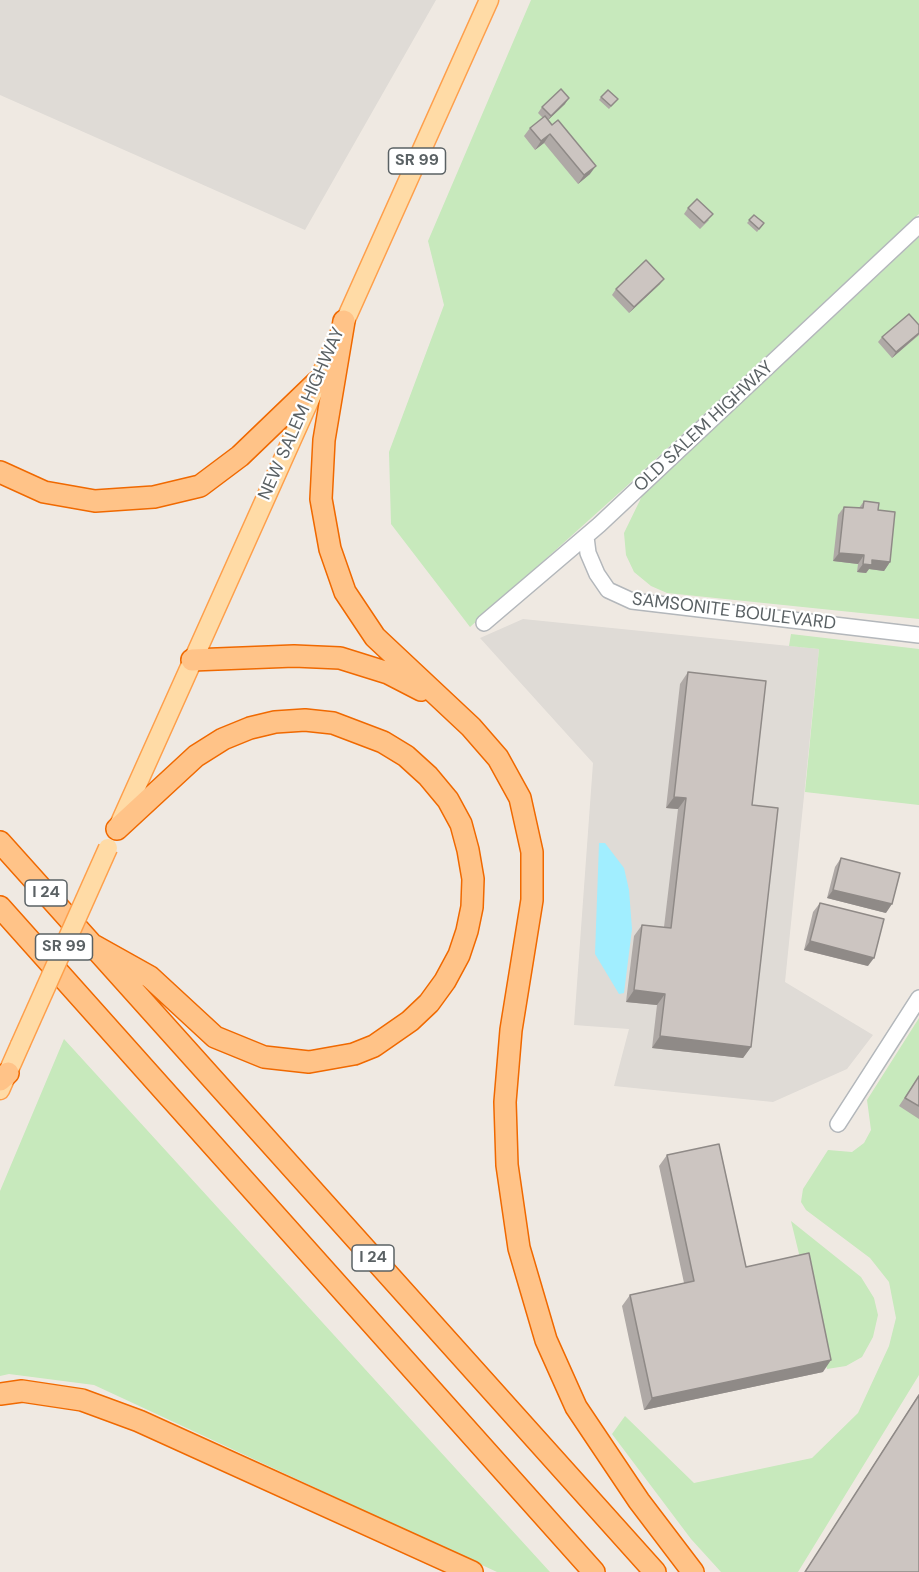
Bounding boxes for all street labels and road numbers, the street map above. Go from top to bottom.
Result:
road number: SR 99 [388,148,446,174]
street label: NEW SALEM HIGHWAY [254,324,350,504]
street label: OLD SALEM HIGHWAY [630,357,778,497]
street label: SAMSONITE BOULEVARD [631,589,837,635]
road number: I 24 [25,880,67,906]
road number: SR 99 [36,934,92,960]
road number: I 24 [352,1245,394,1271]

